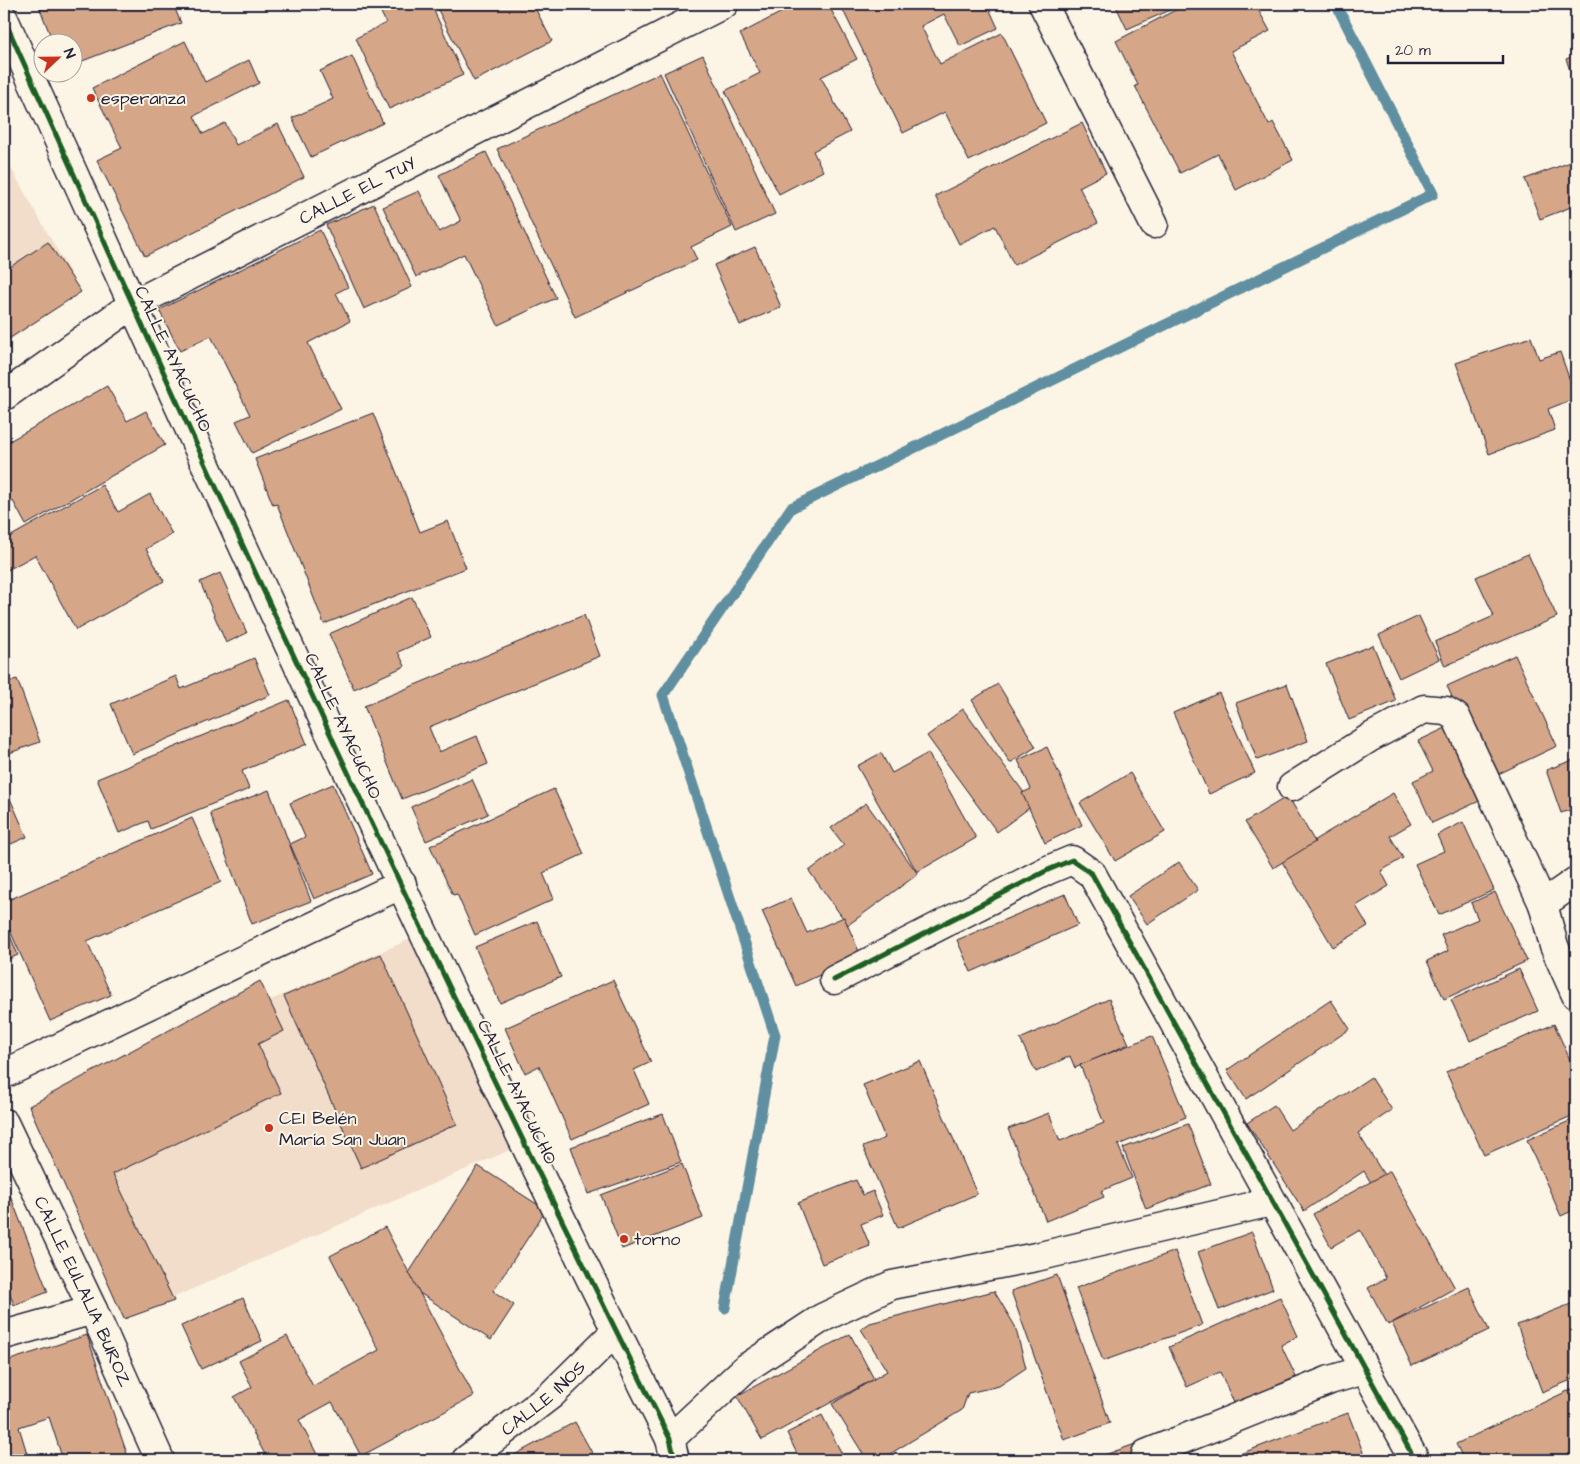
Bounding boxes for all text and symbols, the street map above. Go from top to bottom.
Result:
north arrow [32,32,82,82]
scale bar [1388,32,1502,64]
text: 20 m [1395,40,1431,61]
text: N [58,46,80,62]
place label: esperanza [101,86,186,111]
marker: esperanza [85,92,97,104]
street label: CALLE EL TUY [295,150,421,231]
street label: CALLE AYACUCHO [128,282,218,436]
street label: CALLE AYACUCHO [298,649,388,803]
street label: CALLE AYACUCHO [471,1015,563,1169]
place label: CEI Belén María San Juan [279,1106,406,1152]
marker: CEI Belén María San Juan [263,1122,275,1134]
street label: CALLE EULALIA BUROZ [28,1192,138,1391]
place label: torno [634,1227,680,1252]
marker: torno [618,1233,630,1245]
street label: CALLE INOS [495,1355,591,1442]

